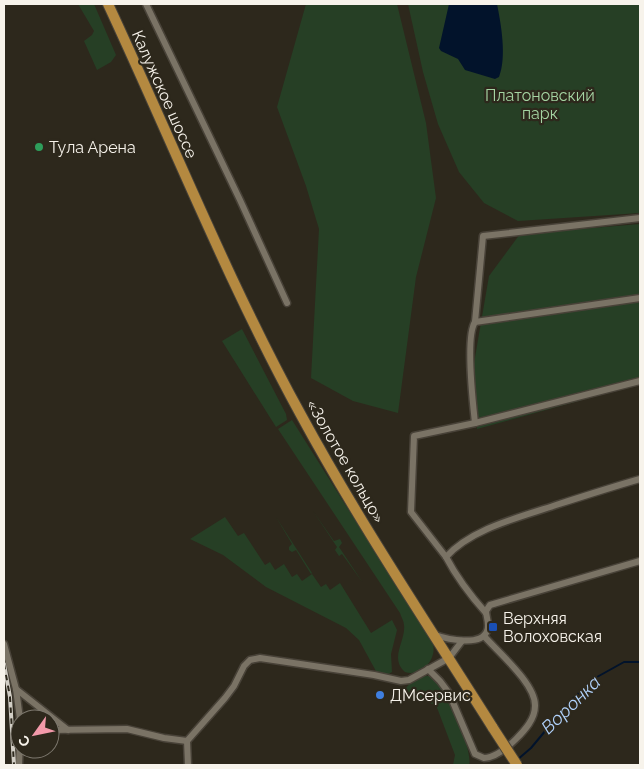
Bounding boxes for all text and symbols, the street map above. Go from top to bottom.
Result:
street label: Калужское шоссе [128,27,201,161]
park label: Платоновский парк [485,86,595,123]
place label: Тула Арена [49,138,136,157]
marker: Тула Арена [33,141,45,153]
street label: «Золотое кольцо» [303,396,389,526]
place label: Верхняя Волоховская [503,609,602,646]
marker: Верхняя Волоховская [487,621,499,633]
water label: Воронка [537,671,605,738]
place label: ДМсервис [390,686,471,705]
marker: ДМсервис [374,689,386,701]
north arrow [10,709,60,759]
text: С [15,732,33,749]

